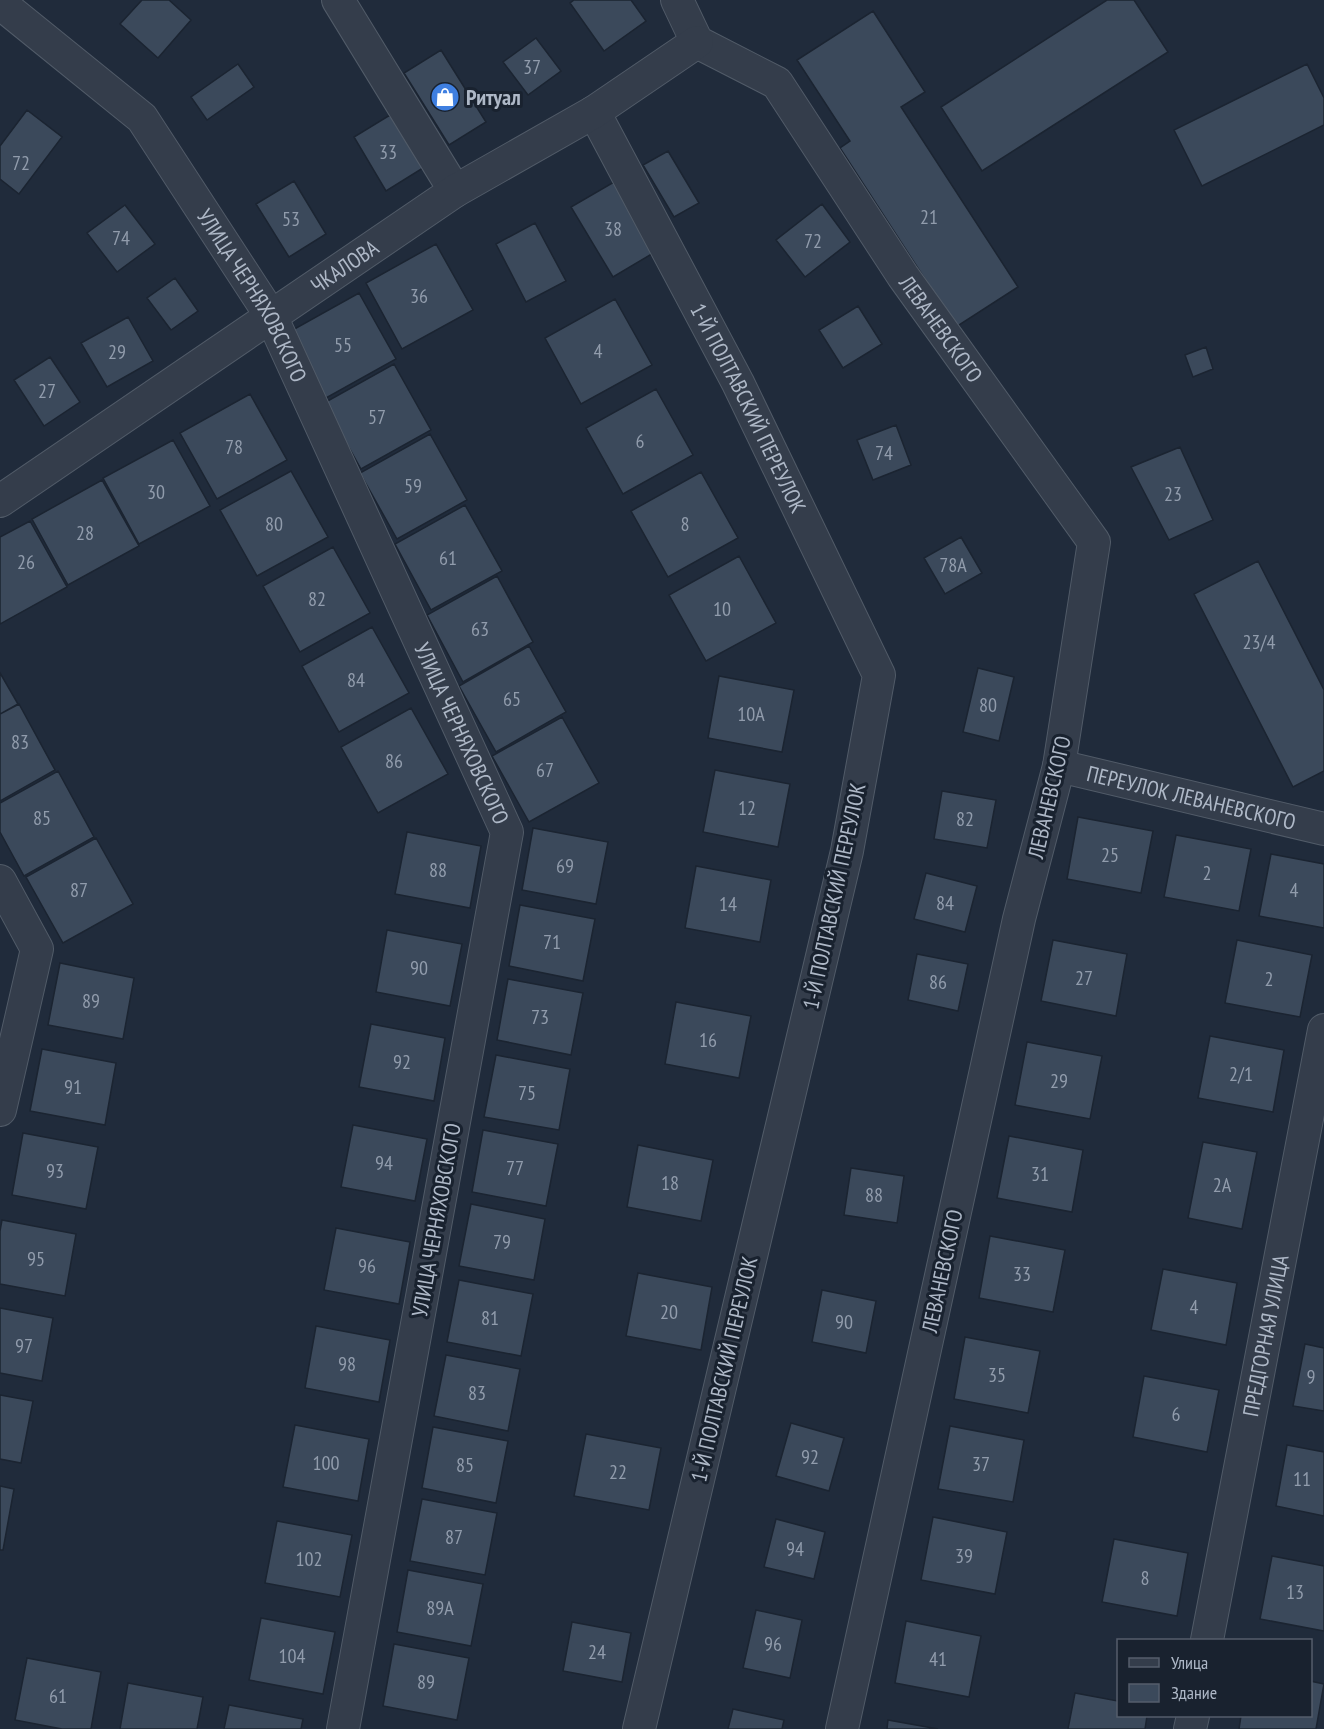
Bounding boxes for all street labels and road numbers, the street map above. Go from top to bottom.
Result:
street label: УЛИЦА ЧЕРНЯХОВСКОГО [191,203,313,387]
street label: ЧКАЛОВА [305,233,384,299]
street label: ЛЕВАНЕВСКОГО [893,269,989,388]
street label: 1-Й ПОЛТАВСКИЙ ПЕРЕУЛОК [684,299,813,518]
street label: УЛИЦА ЧЕРНЯХОВСКОГО [408,638,515,829]
street label: ЛЕВАНЕВСКОГО [1021,733,1077,862]
street label: ПЕРЕУЛОК ЛЕВАНЕВСКОГО [1084,759,1299,836]
street label: 1-Й ПОЛТАВСКИЙ ПЕРЕУЛОК [796,780,872,1012]
street label: УЛИЦА ЧЕРНЯХОВСКОГО [405,1121,467,1319]
street label: ЛЕВАНЕВСКОГО [915,1207,969,1336]
street label: ПРЕДГОРНАЯ УЛИЦА [1236,1252,1295,1419]
street label: 1-Й ПОЛТАВСКИЙ ПЕРЕУЛОК [684,1253,764,1484]

